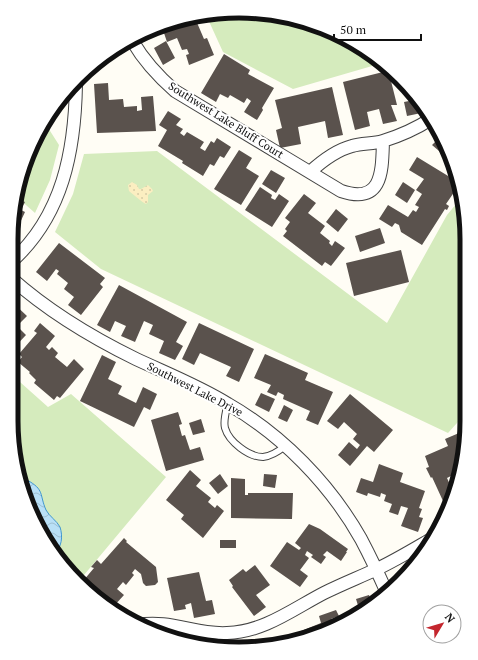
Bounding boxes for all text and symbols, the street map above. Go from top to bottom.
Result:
scale bar [334,16,421,42]
text: 50 m [340,22,367,37]
street label: Southwest Lake Bluff Court [166,79,286,161]
street label: Southwest Lake Drive [145,359,246,419]
north arrow [422,604,462,644]
text: N [442,610,458,626]

